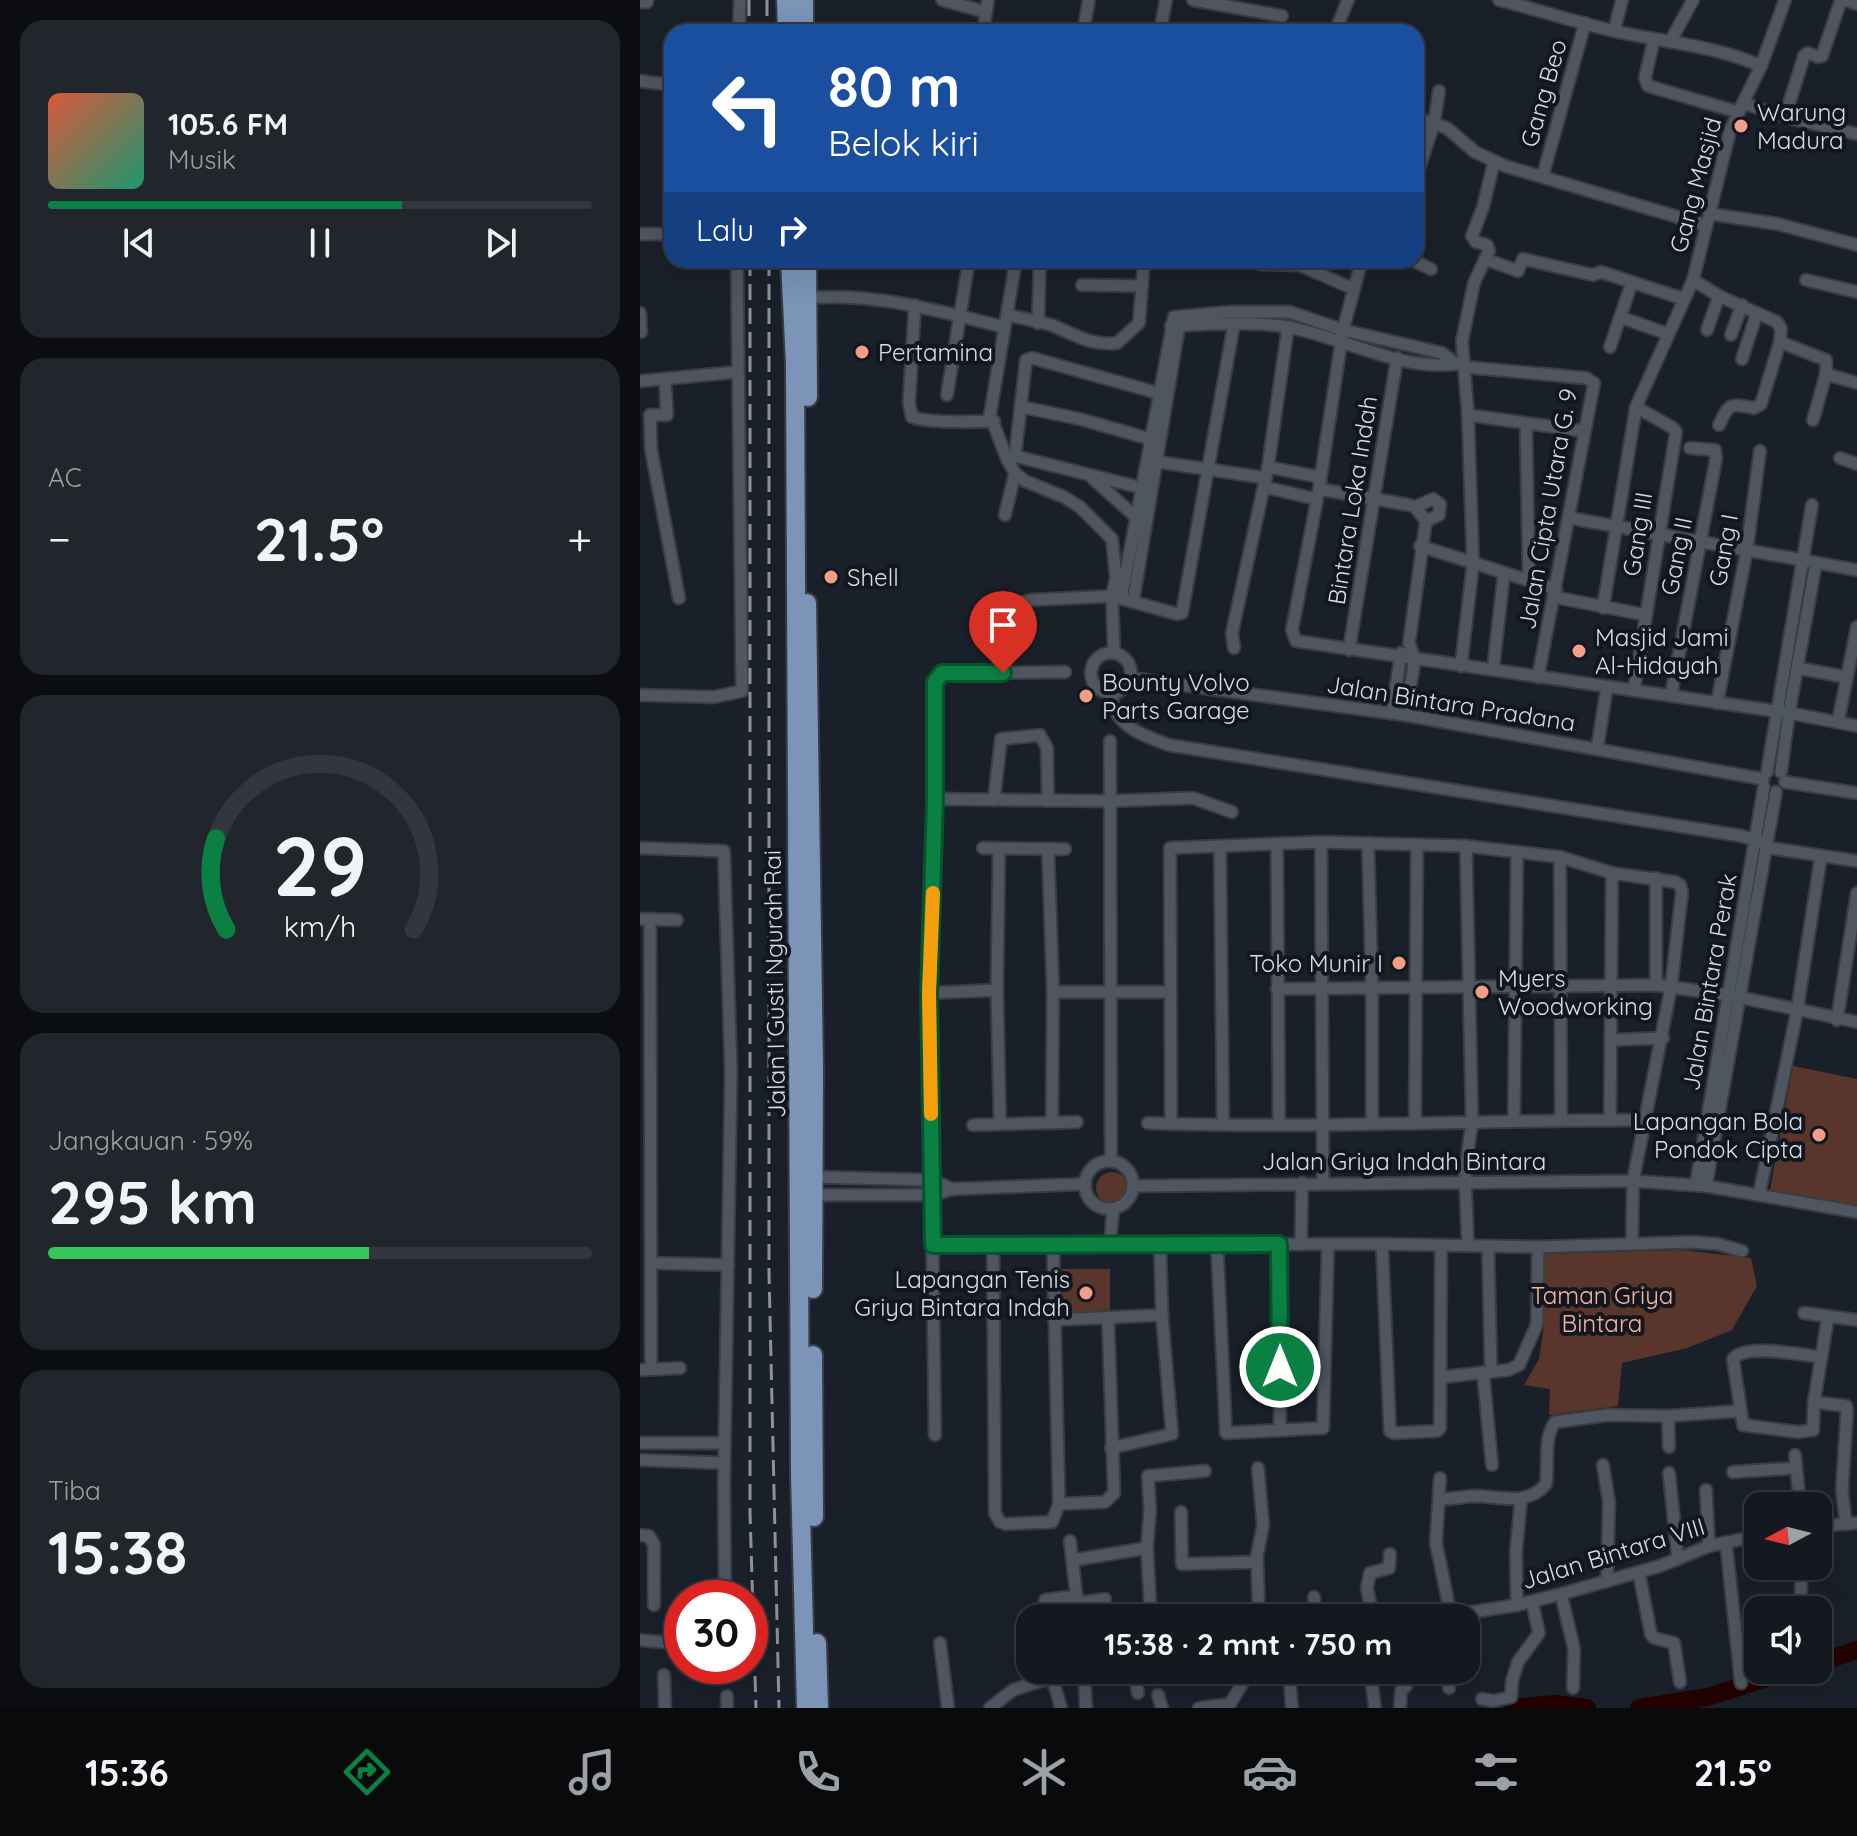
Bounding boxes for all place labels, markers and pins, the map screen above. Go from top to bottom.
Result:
place label: Warung Madura [1757,97,1846,155]
marker: Warung Madura [1732,117,1750,135]
place label: Pertamina [878,337,993,367]
marker: Pertamina [853,343,871,361]
place label: Shell [847,562,899,592]
marker: Shell [822,568,840,586]
pin [969,591,1037,673]
place label: Masjid Jami Al-Hidayah [1595,622,1729,680]
marker: Masjid Jami Al-Hidayah [1570,642,1588,660]
place label: Bounty Volvo Parts Garage [1102,667,1250,725]
marker: Bounty Volvo Parts Garage [1077,687,1095,705]
place label: Toko Munir I [1249,948,1383,978]
marker: Toko Munir I [1390,954,1408,972]
place label: Myers Woodworking [1498,963,1653,1021]
marker: Myers Woodworking [1473,983,1491,1001]
place label: Lapangan Bola Pondok Cipta [1633,1106,1803,1164]
marker: Lapangan Bola Pondok Cipta [1810,1126,1828,1144]
place label: Lapangan Tenis Griya Bintara Indah [854,1264,1070,1322]
marker: Lapangan Tenis Griya Bintara Indah [1077,1284,1095,1302]

